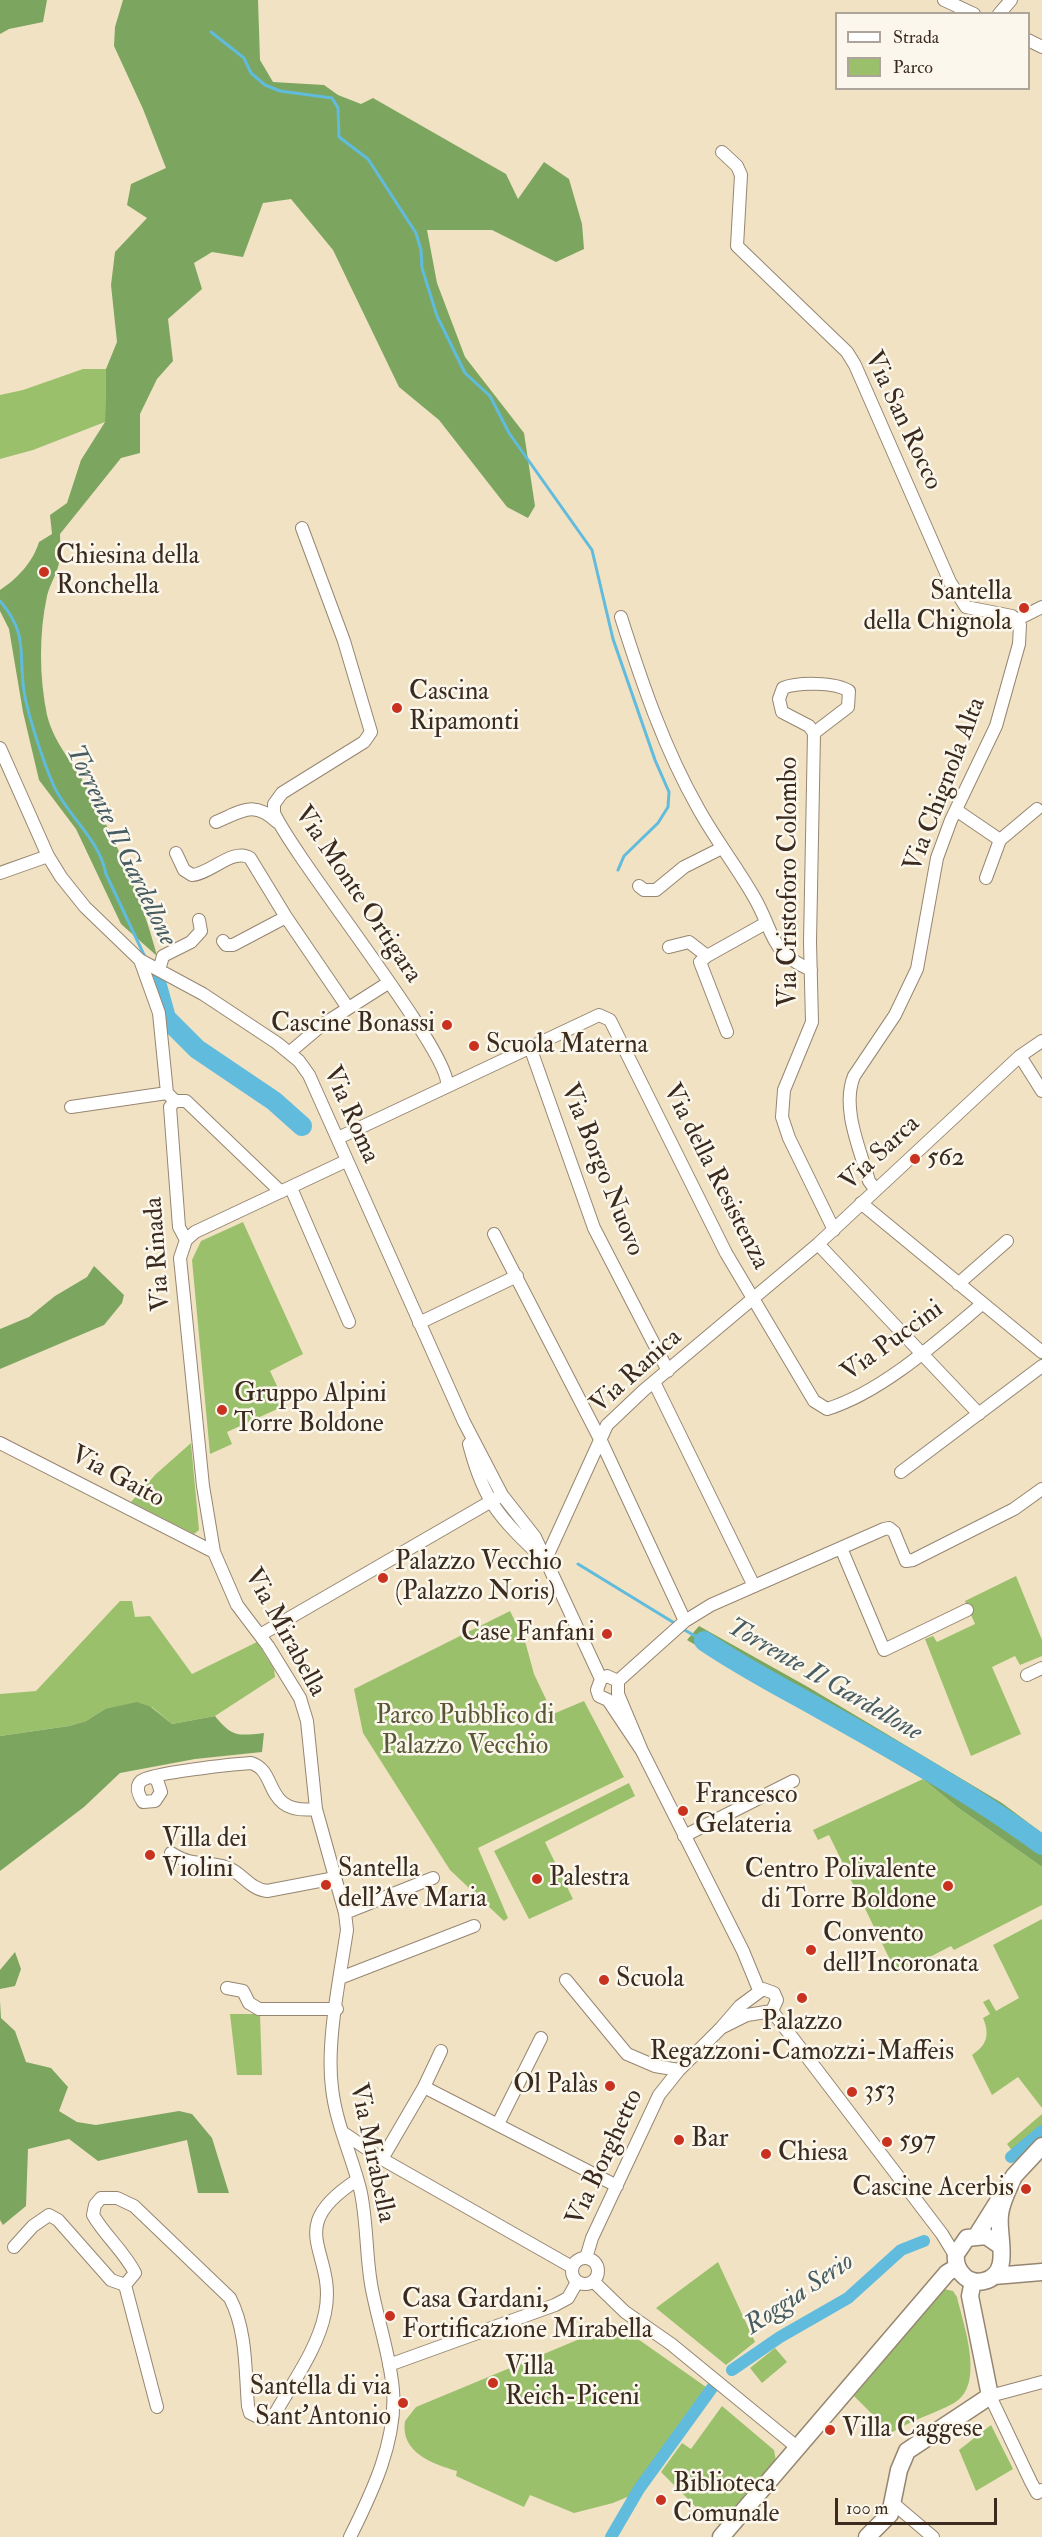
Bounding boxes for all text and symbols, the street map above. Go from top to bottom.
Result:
legend [835,12,1030,90]
text: Strada [893,26,939,49]
text: Parco [893,56,933,79]
street label: Via San Rocco [856,347,948,495]
place label: Chiesina della Ronchella [56,541,199,602]
marker: Chiesina della Ronchella [37,565,51,579]
place label: Santella della Chignola [863,577,1012,638]
marker: Santella della Chignola [1017,601,1031,615]
place label: Cascina Ripamonti [409,677,519,738]
street label: Via Chignola Alta [898,693,994,877]
marker: Cascina Ripamonti [390,701,404,715]
water label: Torrente Il Gardellone [57,740,183,952]
street label: Via Cristoforo Colombo [774,757,806,1007]
street label: Via Monte Ortigara [286,801,428,989]
place label: Cascine Bonassi [271,1009,435,1041]
marker: Cascine Bonassi [440,1018,454,1032]
place label: Scuola Materna [486,1030,648,1062]
marker: Scuola Materna [467,1039,481,1053]
street label: Via Roma [315,1062,385,1168]
street label: Via Borgo Nuovo [552,1079,650,1261]
street label: Via della Resistenza [655,1079,775,1275]
street label: Via Sarca [835,1109,927,1199]
place label: 562 [927,1143,965,1175]
marker: 562 [908,1152,922,1166]
street label: Via Rinada [139,1196,179,1312]
street label: Via Puccini [836,1295,950,1389]
street label: Via Ranica [585,1323,689,1421]
place label: Gruppo Alpini Torre Boldone [234,1379,387,1440]
marker: Gruppo Alpini Torre Boldone [215,1403,229,1417]
street label: Via Gaito [65,1440,169,1516]
place label: Palazzo Vecchio (Palazzo Noris) [395,1547,562,1608]
street label: Via Mirabella [236,1564,332,1702]
marker: Palazzo Vecchio (Palazzo Noris) [376,1571,390,1585]
water label: Torrente Il Gardellone [721,1612,927,1750]
place label: Case Fanfani [461,1618,595,1650]
marker: Case Fanfani [600,1627,614,1641]
park label: Parco Pubblico di Palazzo Vecchio [376,1701,554,1762]
place label: Francesco Gelateria [695,1780,798,1841]
marker: Francesco Gelateria [676,1804,690,1818]
place label: Villa dei Violini [162,1824,247,1886]
marker: Villa dei Violini [143,1848,157,1862]
place label: Santella dell'Ave Maria [338,1854,487,1916]
place label: Centro Polivalente di Torre Boldone [745,1855,936,1916]
place label: Palestra [549,1863,629,1895]
marker: Palestra [530,1872,544,1886]
marker: Santella dell'Ave Maria [319,1878,333,1892]
marker: Centro Polivalente di Torre Boldone [941,1879,955,1893]
place label: Convento dell'Incoronata [823,1919,979,1980]
marker: Convento dell'Incoronata [804,1943,818,1957]
place label: Scuola [616,1964,684,1996]
marker: Scuola [597,1973,611,1987]
marker: Palazzo Regazzoni-Camozzi-Maffeis [795,1991,809,2005]
place label: Palazzo Regazzoni-Camozzi-Maffeis [650,2007,954,2068]
place label: Ol Palàs [513,2070,598,2102]
place label: 353 [864,2076,895,2108]
marker: Ol Palàs [603,2079,617,2093]
street label: Via Mirabella [341,2081,401,2225]
street label: Via Borghetto [561,2085,651,2231]
marker: 353 [845,2085,859,2099]
place label: Bar [691,2124,728,2156]
place label: 597 [899,2126,936,2158]
marker: Bar [672,2133,686,2147]
marker: 597 [880,2135,894,2149]
place label: Chiesa [778,2138,848,2170]
marker: Chiesa [759,2147,773,2161]
place label: Cascine Acerbis [852,2173,1014,2205]
marker: Cascine Acerbis [1019,2182,1033,2196]
water label: Roggia Serio [739,2247,861,2343]
place label: Casa Gardani, Fortificazione Mirabella [402,2285,652,2346]
marker: Casa Gardani, Fortificazione Mirabella [383,2309,397,2323]
place label: Villa Reich-Piceni [505,2352,640,2414]
place label: Santella di via Sant'Antonio [250,2372,391,2434]
marker: Villa Reich-Piceni [486,2376,500,2390]
marker: Santella di via Sant'Antonio [396,2396,410,2410]
place label: Villa Caggese [842,2414,983,2446]
marker: Villa Caggese [823,2423,837,2437]
place label: Biblioteca Comunale [673,2469,779,2530]
scale bar [838,2486,1000,2524]
marker: Biblioteca Comunale [654,2493,668,2507]
text: 100 m [846,2497,889,2520]

